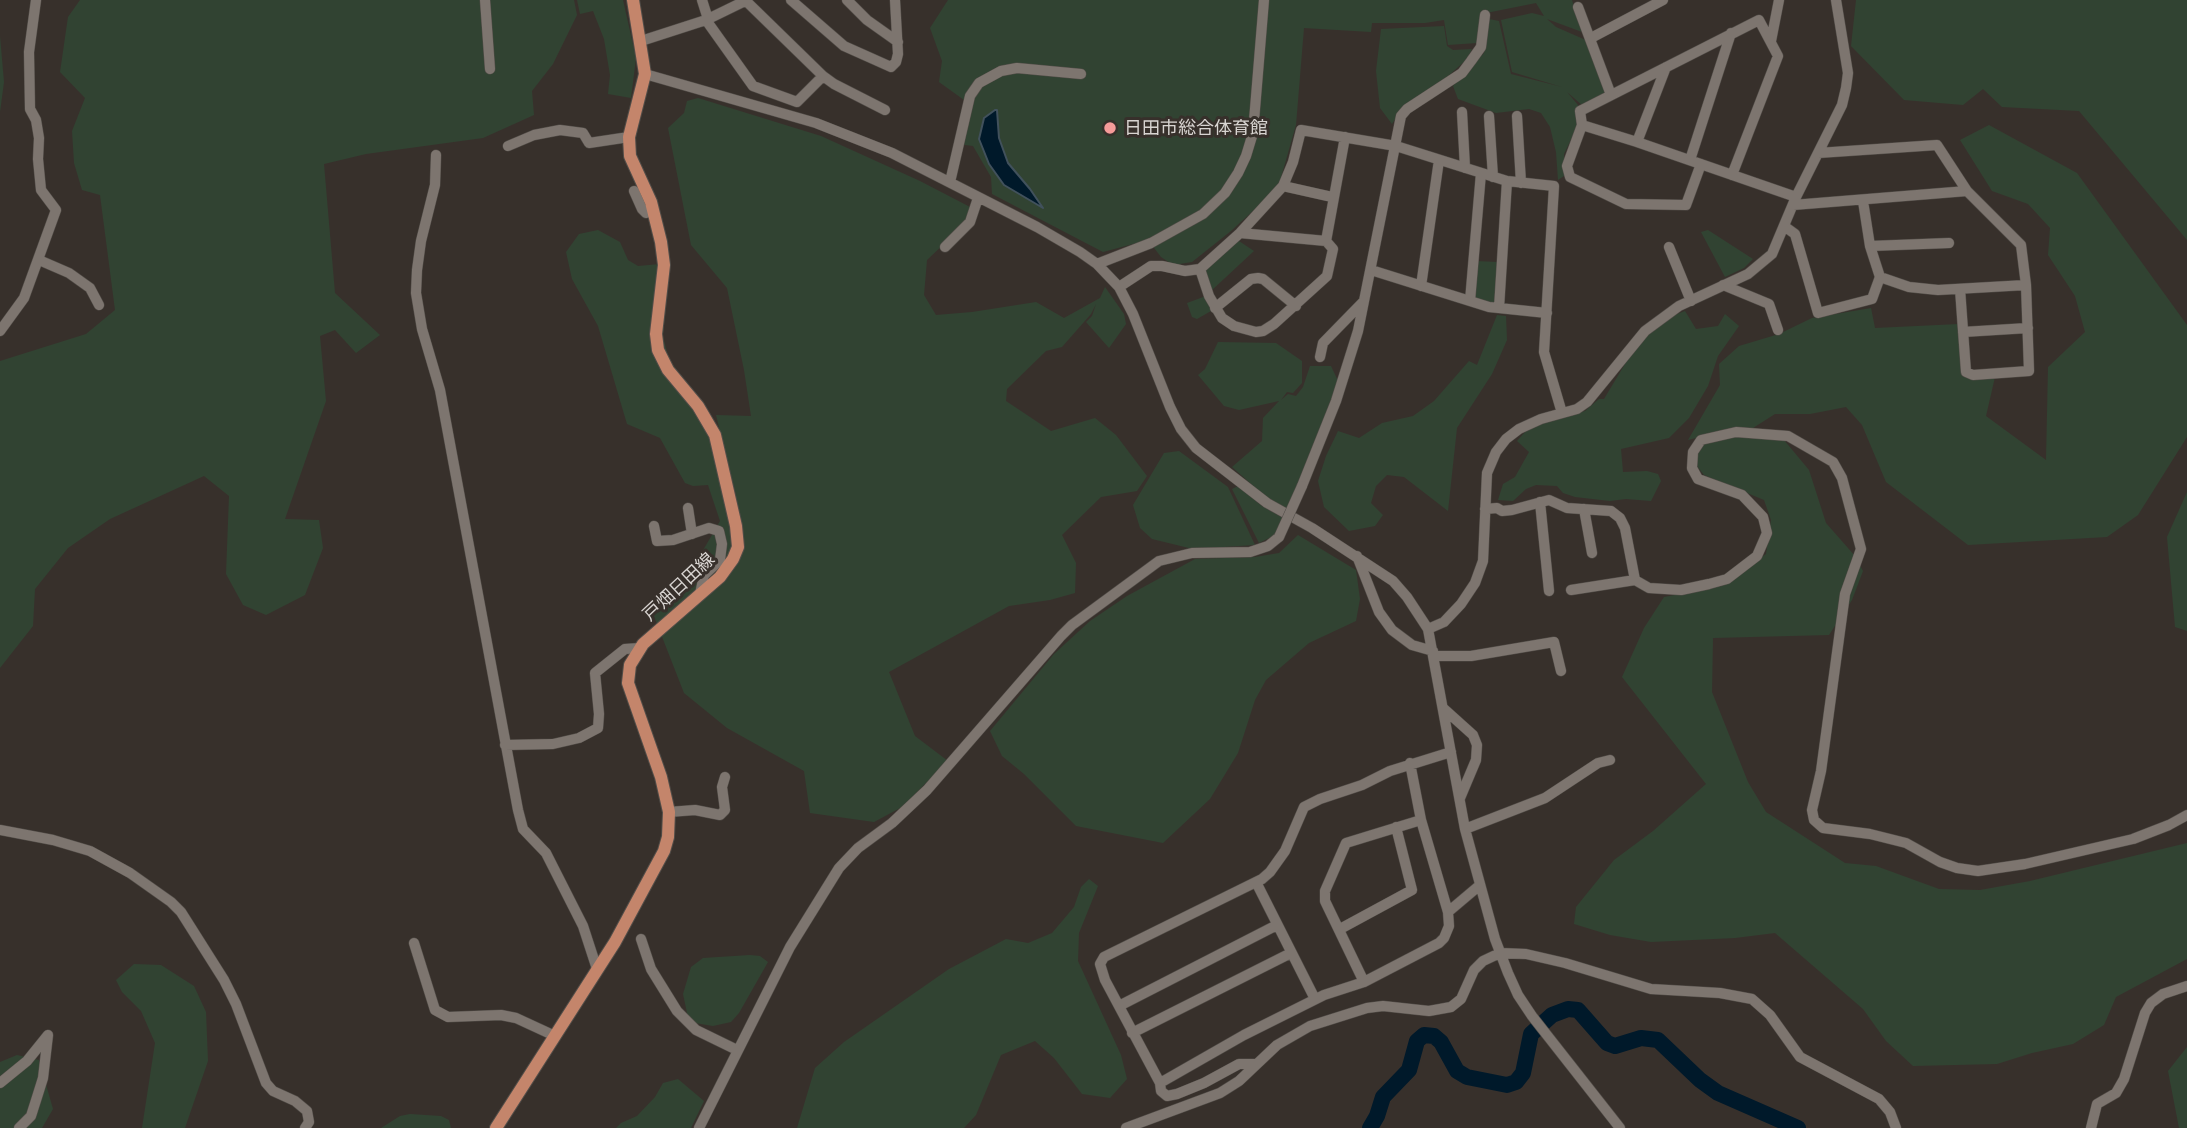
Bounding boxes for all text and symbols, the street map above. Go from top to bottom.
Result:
place label: 日田市総合体育館 [1124,117,1268,139]
marker: 日田市総合体育館 [1102,120,1118,136]
street label: 戸畑日田線 [639,548,719,626]

